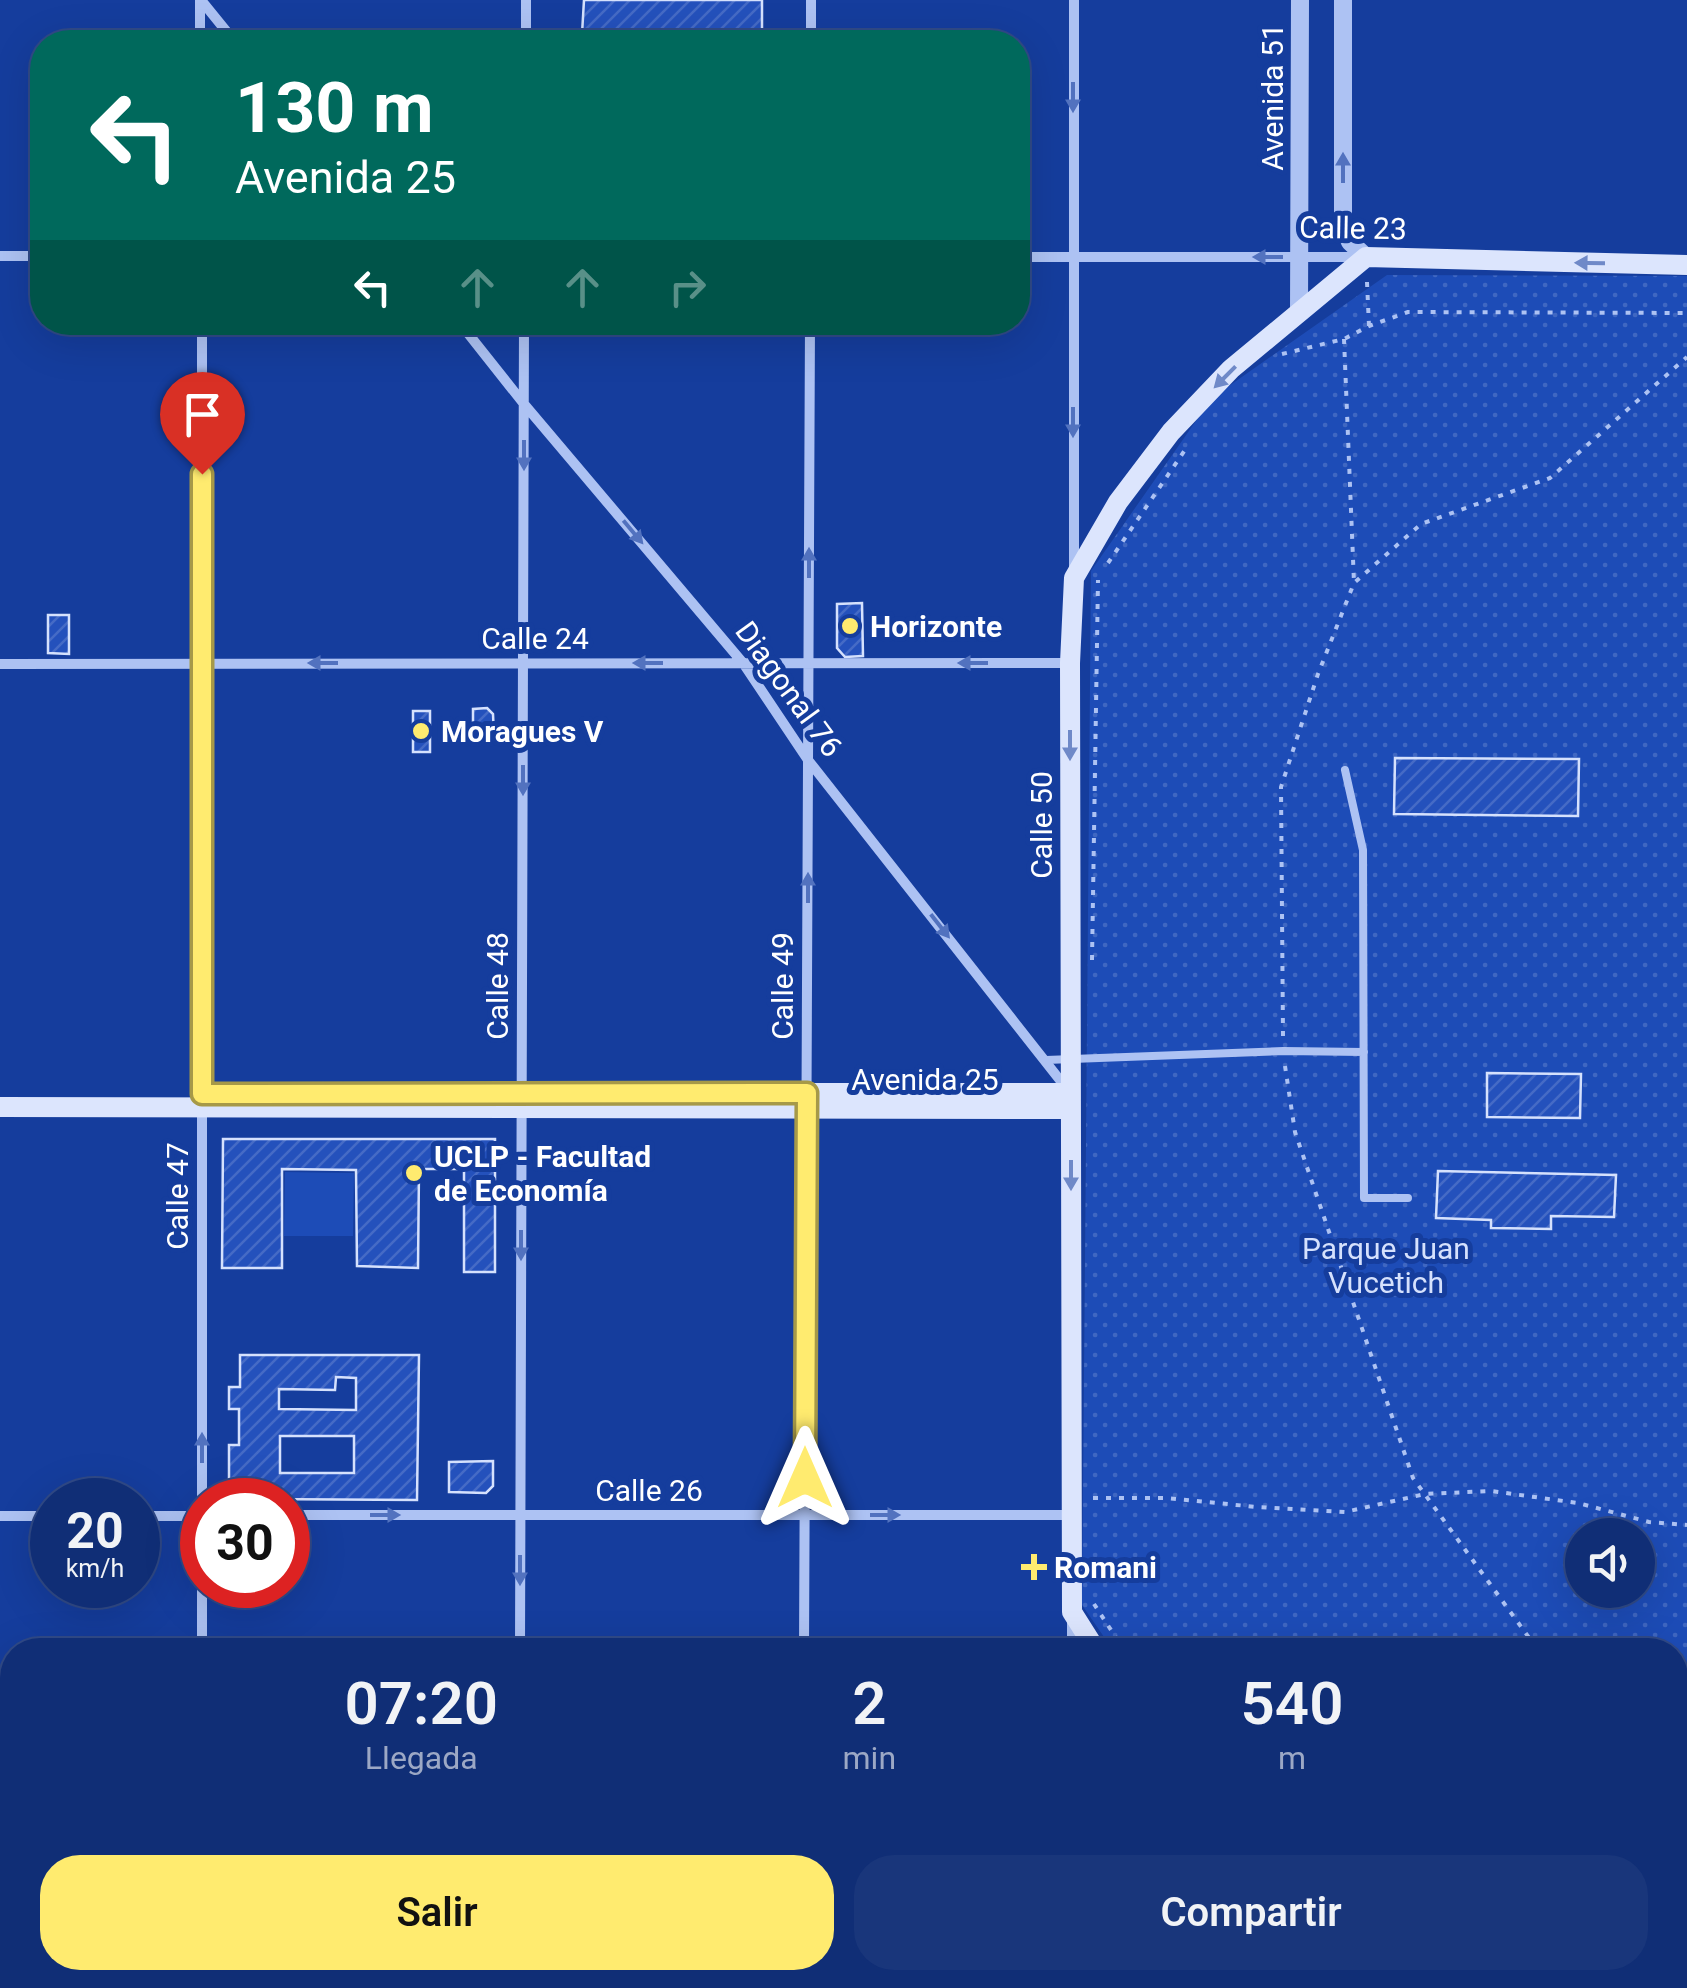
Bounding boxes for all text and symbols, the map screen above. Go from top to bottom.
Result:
street label: Avenida 51 [1255,23,1290,171]
text: 130 m [235,67,434,149]
icon: left [70,70,200,200]
one-way arrow [1065,82,1081,114]
text: Avenida 25 [235,151,456,204]
one-way arrow [1335,152,1351,184]
street label: Calle 23 [1299,210,1407,246]
one-way arrow [1252,249,1284,265]
one-way arrow [1573,254,1605,270]
icon: left [345,260,400,315]
icon: ahead [450,260,505,315]
icon: ahead [555,260,610,315]
icon: right [660,260,715,315]
one-way arrow [1213,364,1237,388]
pin [160,372,245,475]
icon: arrive [175,387,230,442]
one-way arrow [1065,407,1081,439]
one-way arrow [516,439,532,471]
one-way arrow [621,520,643,545]
one-way arrow [801,546,817,578]
place label: Horizonte [870,609,1002,644]
street label: Diagonal 76 [728,615,850,763]
marker: Horizonte [839,615,861,637]
street label: Calle 24 [481,621,589,656]
one-way arrow [306,655,338,671]
one-way arrow [631,655,663,671]
one-way arrow [956,655,988,671]
place label: Moragues V [441,714,604,749]
marker: Moragues V [410,720,432,742]
one-way arrow [1062,730,1078,762]
one-way arrow [515,764,531,796]
street label: Calle 50 [1024,771,1059,879]
one-way arrow [800,871,816,903]
one-way arrow [929,913,950,939]
street label: Calle 48 [480,932,515,1040]
street label: Calle 49 [765,932,800,1040]
street label: Avenida 25 [851,1062,999,1097]
place label: UCLP - Facultad de Economía [434,1139,651,1208]
street label: Calle 47 [160,1142,195,1250]
one-way arrow [1063,1160,1079,1192]
marker: UCLP - Facultad de Economía [403,1162,425,1184]
one-way arrow [513,1229,529,1261]
park label: Parque Juan Vucetich [1302,1231,1470,1300]
position arrow [753,1426,857,1530]
one-way arrow [194,1431,210,1463]
street label: Calle 26 [595,1473,703,1508]
speed limit sign: 30 [180,1478,310,1608]
text: 20 [66,1502,124,1560]
one-way arrow [369,1507,401,1523]
one-way arrow [869,1507,901,1523]
map controls [1565,1518,1655,1608]
button: sound [1565,1518,1655,1608]
place label: Romani [1054,1550,1157,1585]
text: km/h [66,1554,124,1583]
one-way arrow [512,1554,528,1586]
marker: Romani [1023,1556,1045,1578]
text: 07:20 [345,1668,498,1739]
text: 2 [852,1668,886,1739]
text: 540 [1241,1668,1343,1739]
text: Llegada [365,1739,478,1777]
text: min [843,1739,896,1777]
text: m [1278,1739,1306,1777]
button: Salir [40,1855,834,1970]
button: Compartir [854,1855,1648,1970]

